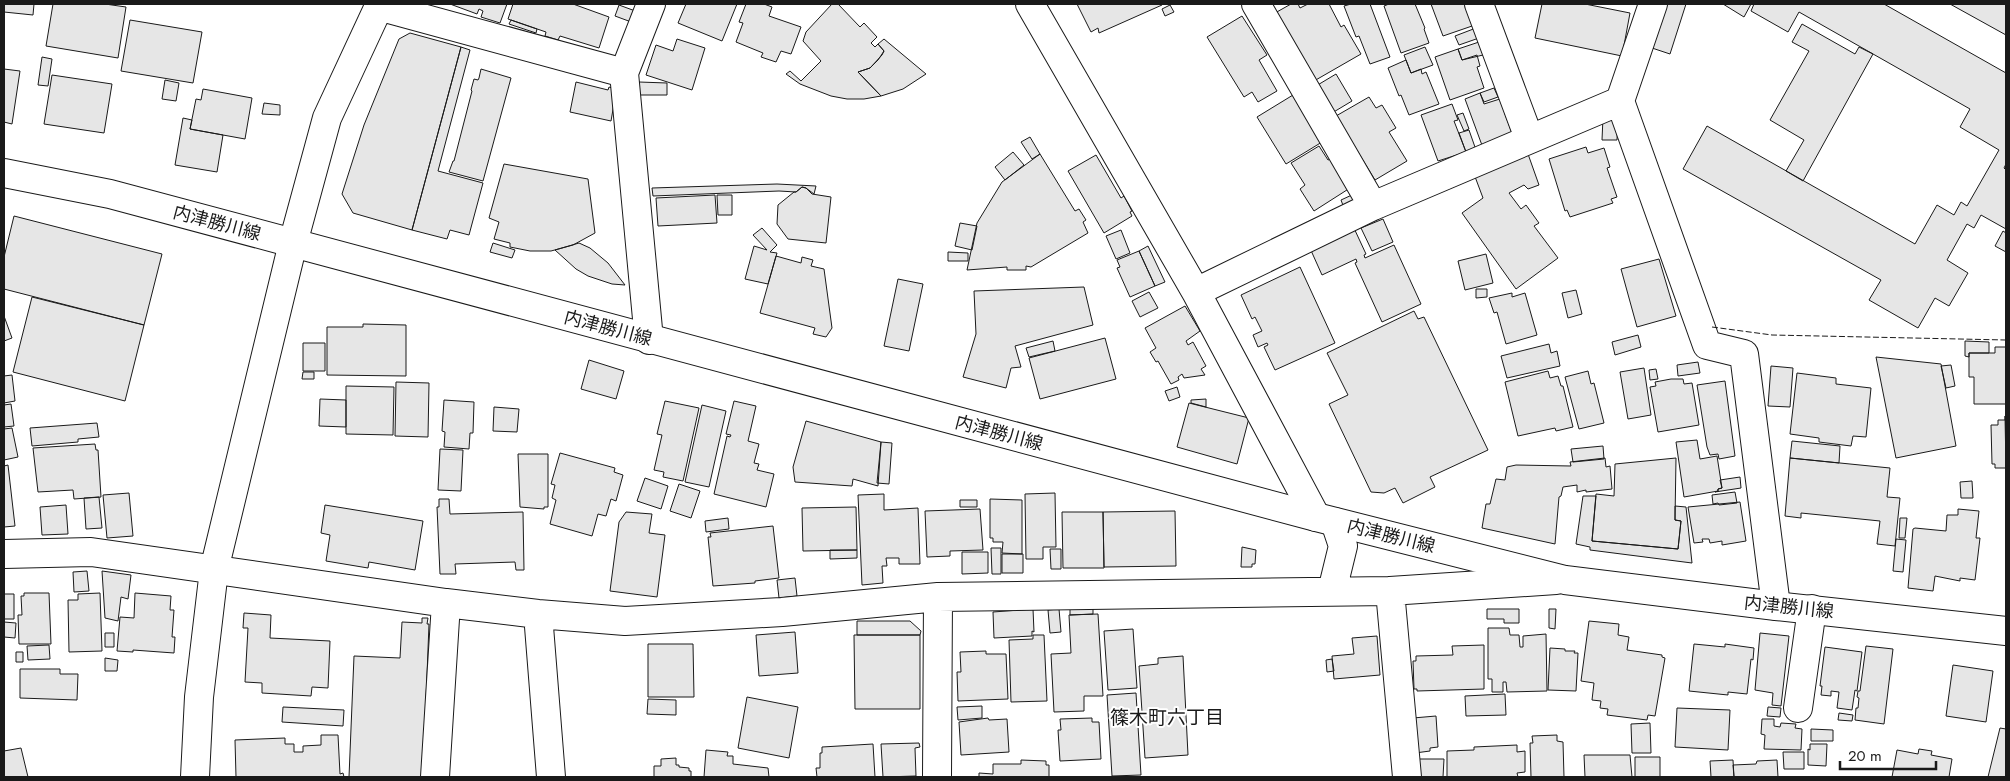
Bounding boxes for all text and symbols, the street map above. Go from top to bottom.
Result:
street label: 内津勝川線 [170,199,264,247]
street label: 内津勝川線 [561,304,655,352]
street label: 内津勝川線 [952,409,1046,457]
street label: 内津勝川線 [1344,512,1438,560]
street label: 内津勝川線 [1743,589,1835,625]
district label: 篠木町六丁目 [1110,704,1224,731]
scale bar [1840,738,1936,770]
text: 20 m [1848,745,1882,767]

